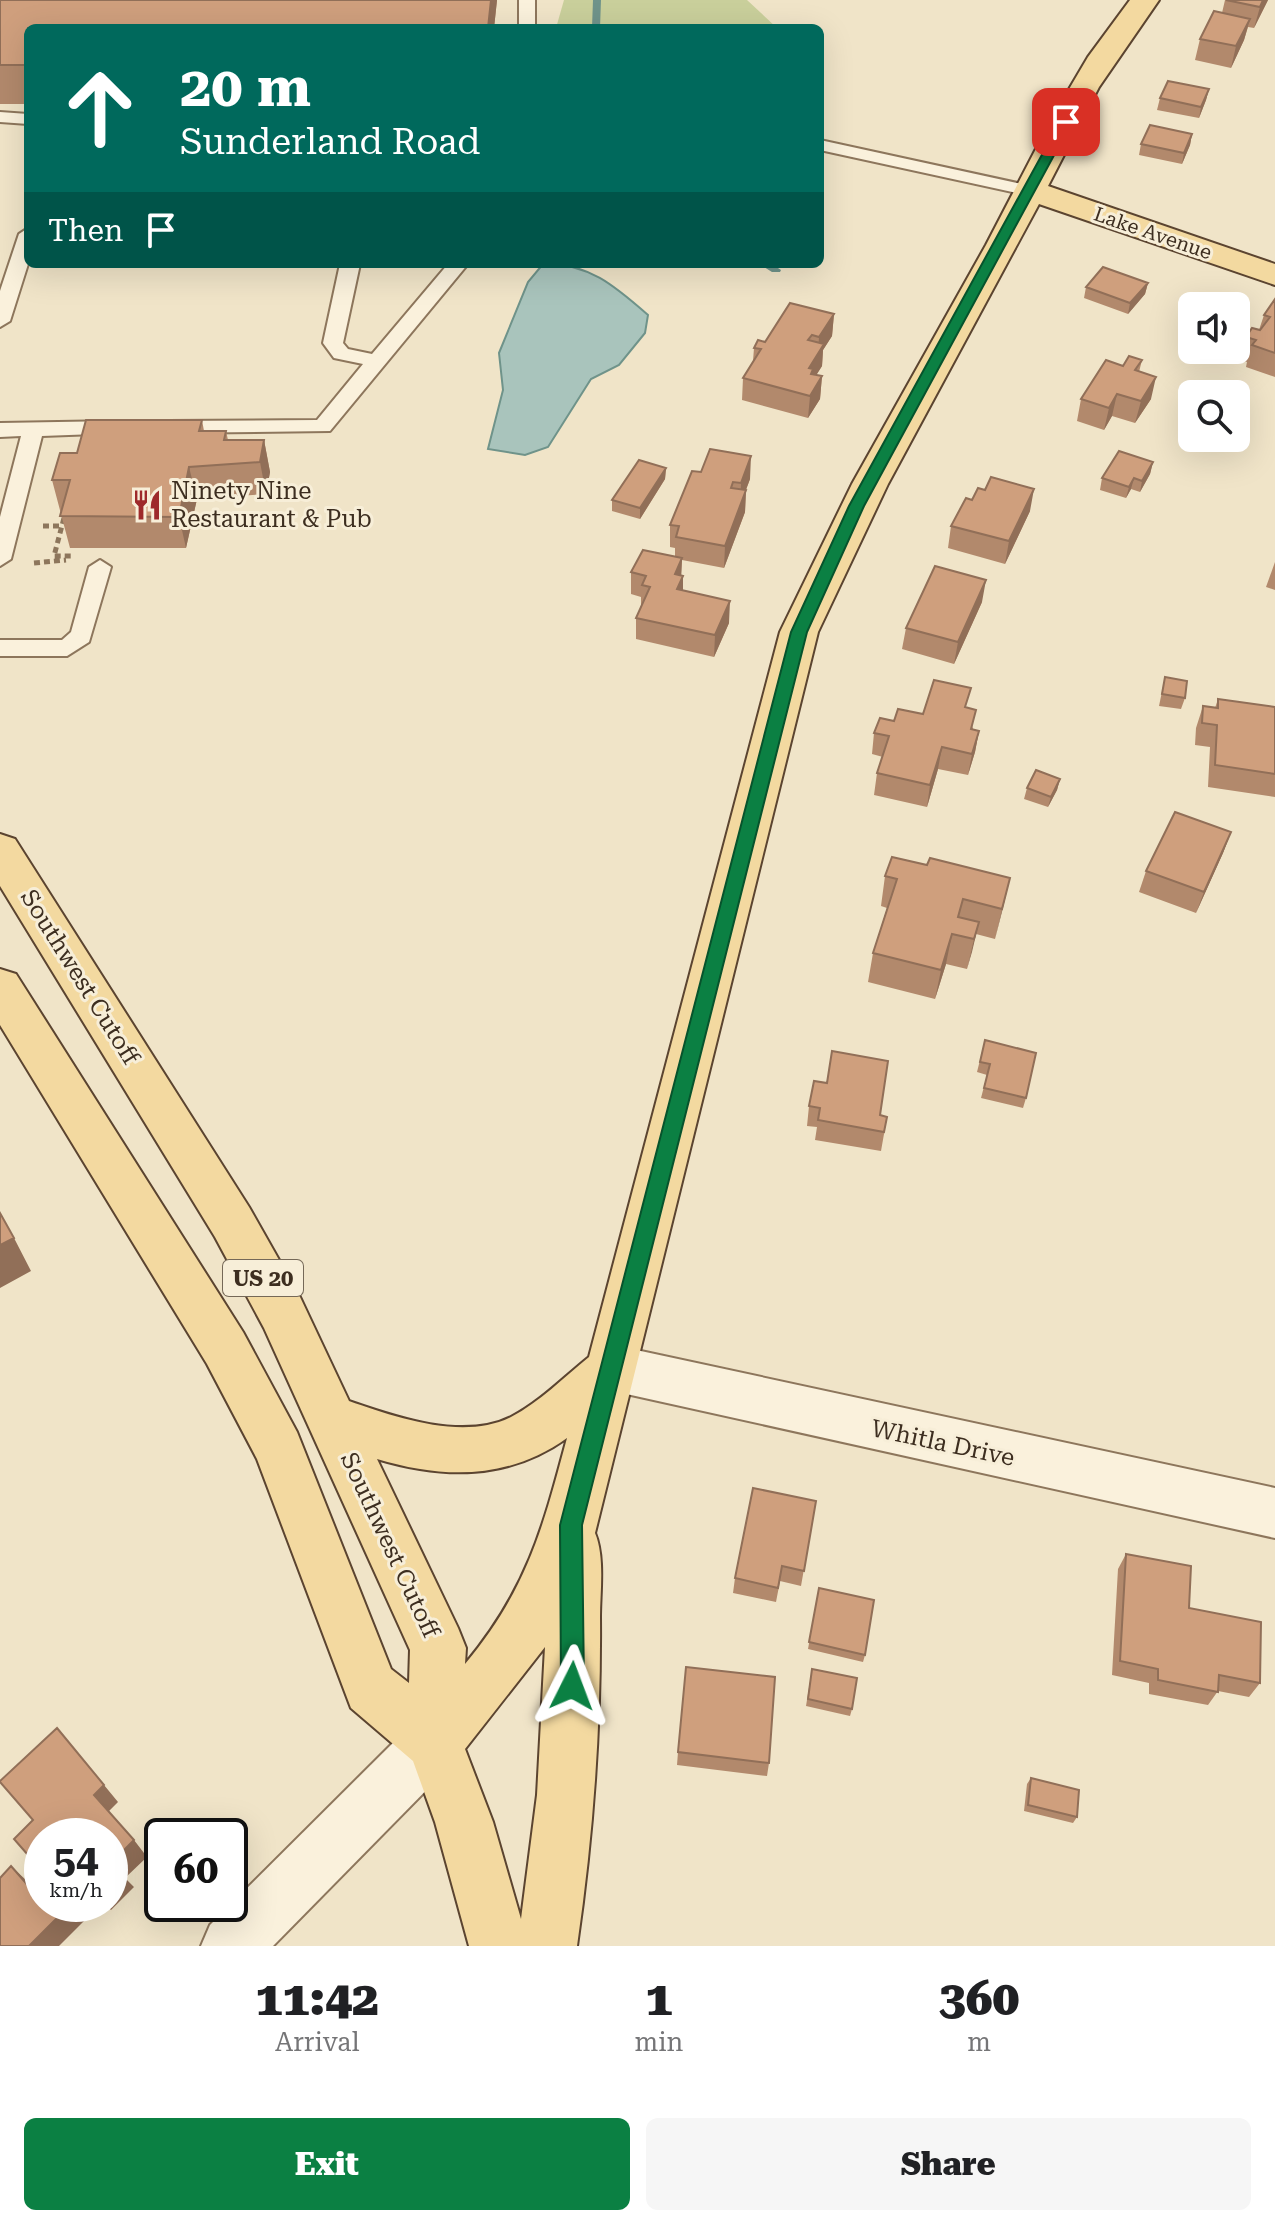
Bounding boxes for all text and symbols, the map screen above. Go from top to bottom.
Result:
text: 20 m [180,54,311,120]
icon: ahead [48,56,152,160]
pin [1032,88,1100,156]
icon: arrive [1044,100,1088,144]
text: Sunderland Road [180,121,480,163]
street label: Lake Avenue [1091,202,1215,264]
icon: arrive [139,208,183,252]
text: Then [48,213,123,248]
map controls [1178,292,1250,452]
button: sound [1178,292,1250,364]
button: search [1178,380,1250,452]
place label: Ninety Nine Restaurant & Pub [171,477,372,533]
restaurant icon: Ninety Nine Restaurant & Pub [130,488,164,522]
street label: Southwest Cutoff [15,884,145,1070]
road number: US 20 [223,1260,303,1296]
street label: Whitla Drive [869,1414,1017,1472]
street label: Southwest Cutoff [335,1448,445,1643]
position arrow [530,1644,614,1728]
speed limit sign: 60 [144,1818,248,1922]
text: 54 [54,1836,98,1883]
text: km/h [49,1878,103,1902]
text: 11:42 [256,1971,379,2027]
text: 1 [645,1971,672,2027]
text: 360 [939,1971,1019,2027]
text: Arrival [275,2027,360,2057]
text: min [635,2027,683,2057]
text: m [967,2027,991,2057]
button: Exit [24,2118,630,2210]
button: Share [646,2118,1251,2210]

